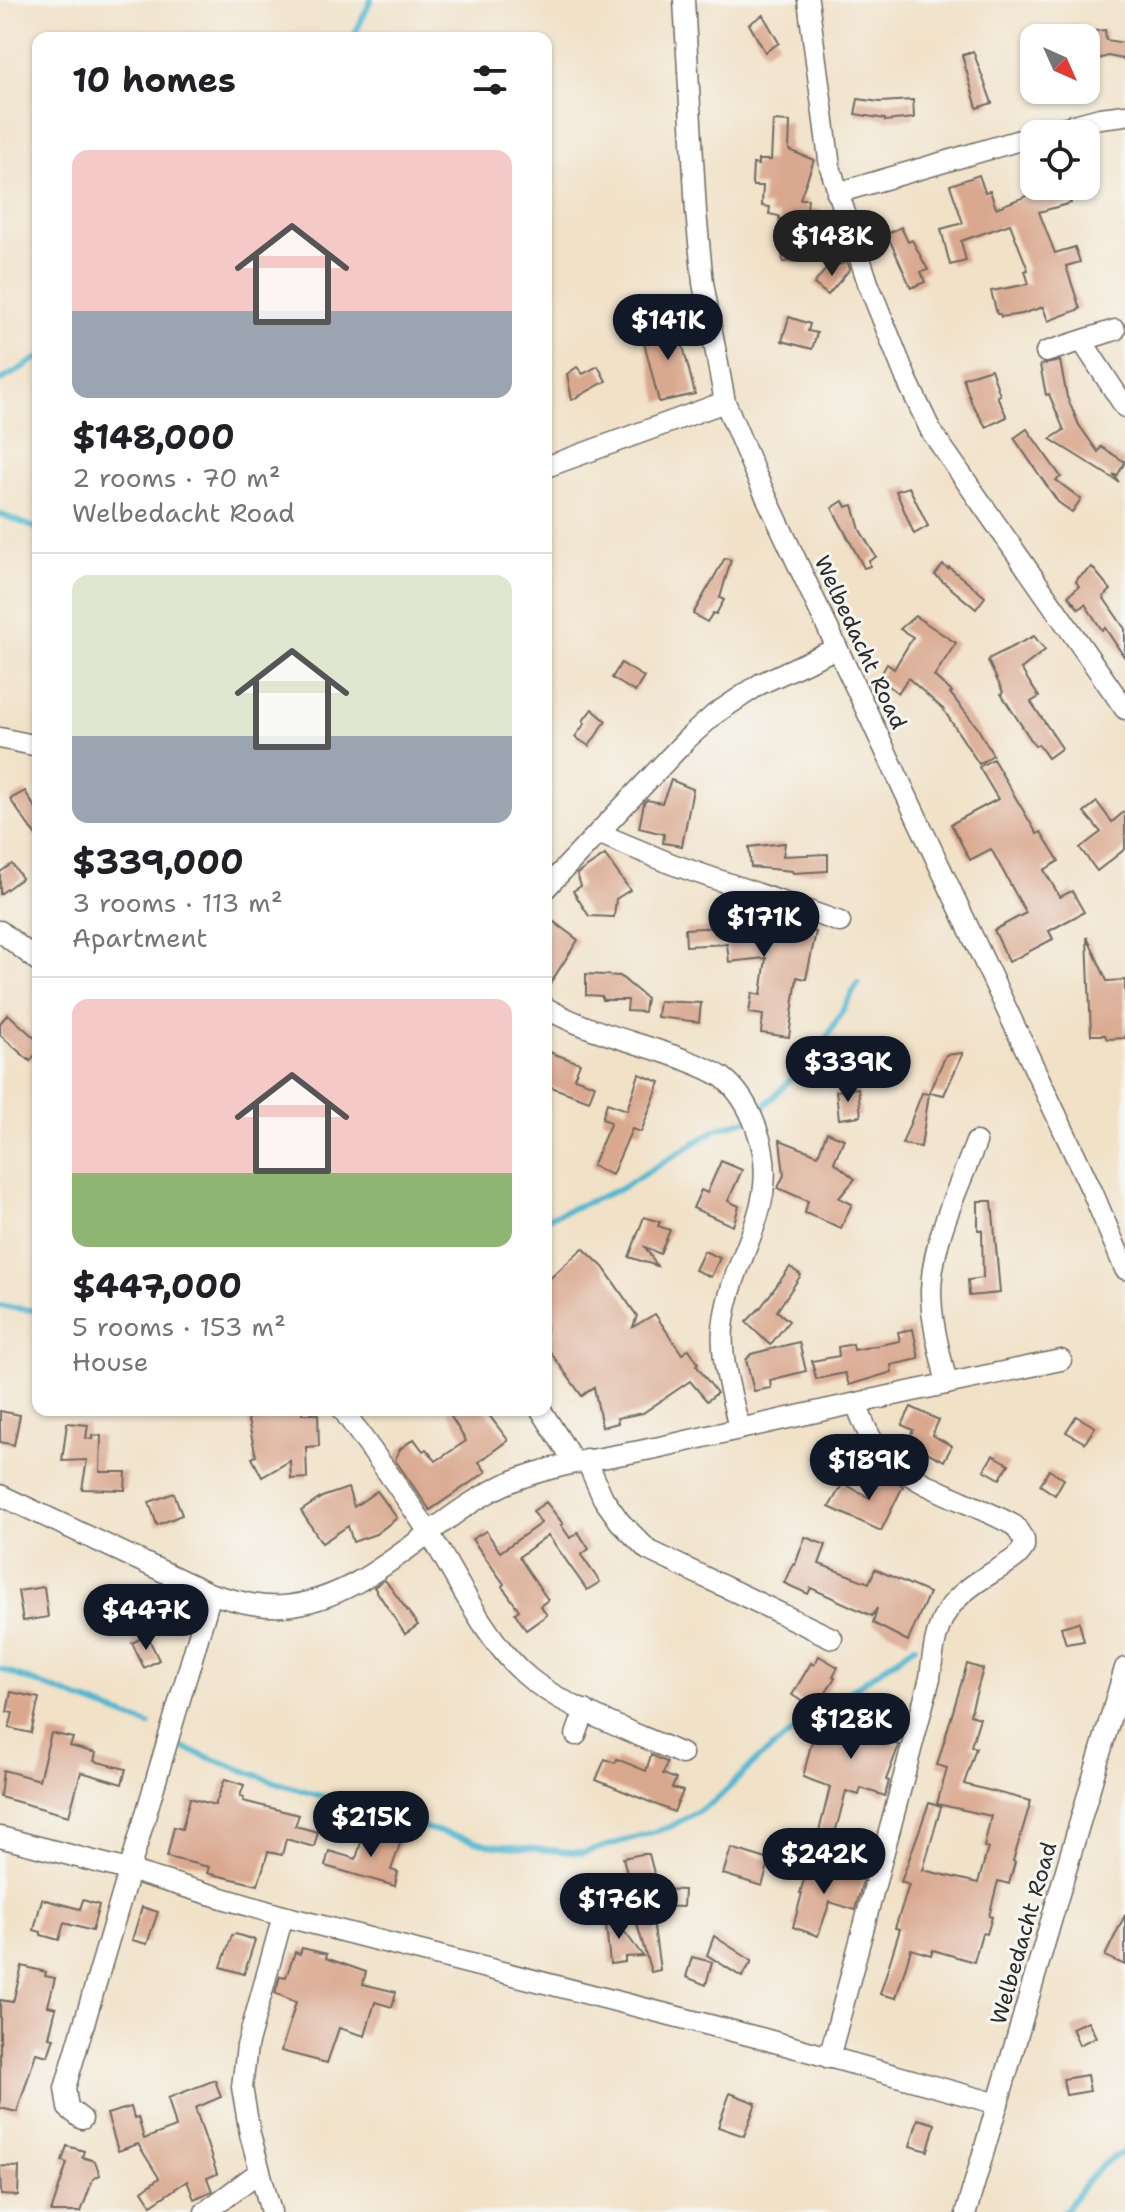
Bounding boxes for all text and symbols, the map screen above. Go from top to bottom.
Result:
north arrow [1020,24,1100,104]
map controls [1020,24,1100,200]
text: 10 homes [72,57,236,103]
icon: filters [468,58,512,102]
button: locate [1020,120,1100,200]
icon: home [220,202,364,346]
pin: $148K [776,210,888,278]
text: $148K [791,218,873,253]
pin: $141K [612,294,724,362]
text: $141K [631,302,705,337]
text: $148,000 [72,414,235,460]
text: 2 rooms · 70 m² [72,460,281,495]
text: Welbedacht Road [72,495,295,530]
street label: Welbedacht Road [808,551,914,734]
icon: home [220,627,364,771]
text: $339,000 [72,839,244,885]
text: 3 rooms · 113 m² [72,885,283,920]
pin: $171K [708,891,820,959]
text: $171K [726,899,802,934]
text: Apartment [72,920,208,955]
pin: $339K [792,1036,904,1104]
text: $339K [804,1044,892,1079]
icon: home [220,1051,364,1195]
text: $447,000 [72,1263,242,1309]
text: 5 rooms · 153 m² [72,1309,286,1344]
text: House [72,1344,148,1379]
pin: $189K [813,1434,925,1502]
text: $189K [828,1442,910,1477]
pin: $447K [90,1584,202,1652]
text: $447K [102,1592,190,1627]
pin: $128K [795,1693,907,1761]
text: $128K [810,1701,892,1736]
pin: $215K [315,1791,427,1859]
text: $215K [331,1799,411,1834]
pin: $242K [768,1828,880,1896]
text: $242K [780,1836,868,1871]
street label: Welbedacht Road [984,1839,1063,2028]
pin: $176K [563,1873,675,1941]
text: $176K [578,1881,660,1916]

